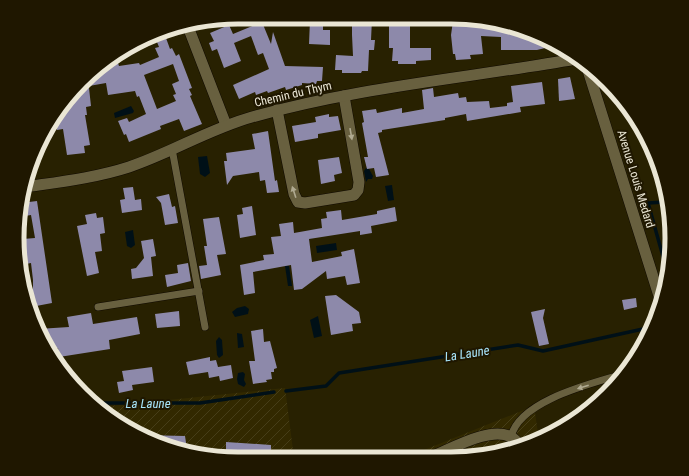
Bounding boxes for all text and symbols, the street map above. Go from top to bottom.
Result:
street label: Chemin du Thym [253,78,333,110]
one-way arrow [348,128,354,140]
street label: Avenue Louis Medard [614,128,658,230]
one-way arrow [291,186,297,198]
water label: La Laune [444,343,491,364]
one-way arrow [576,384,588,390]
water label: La Laune [125,396,171,411]

